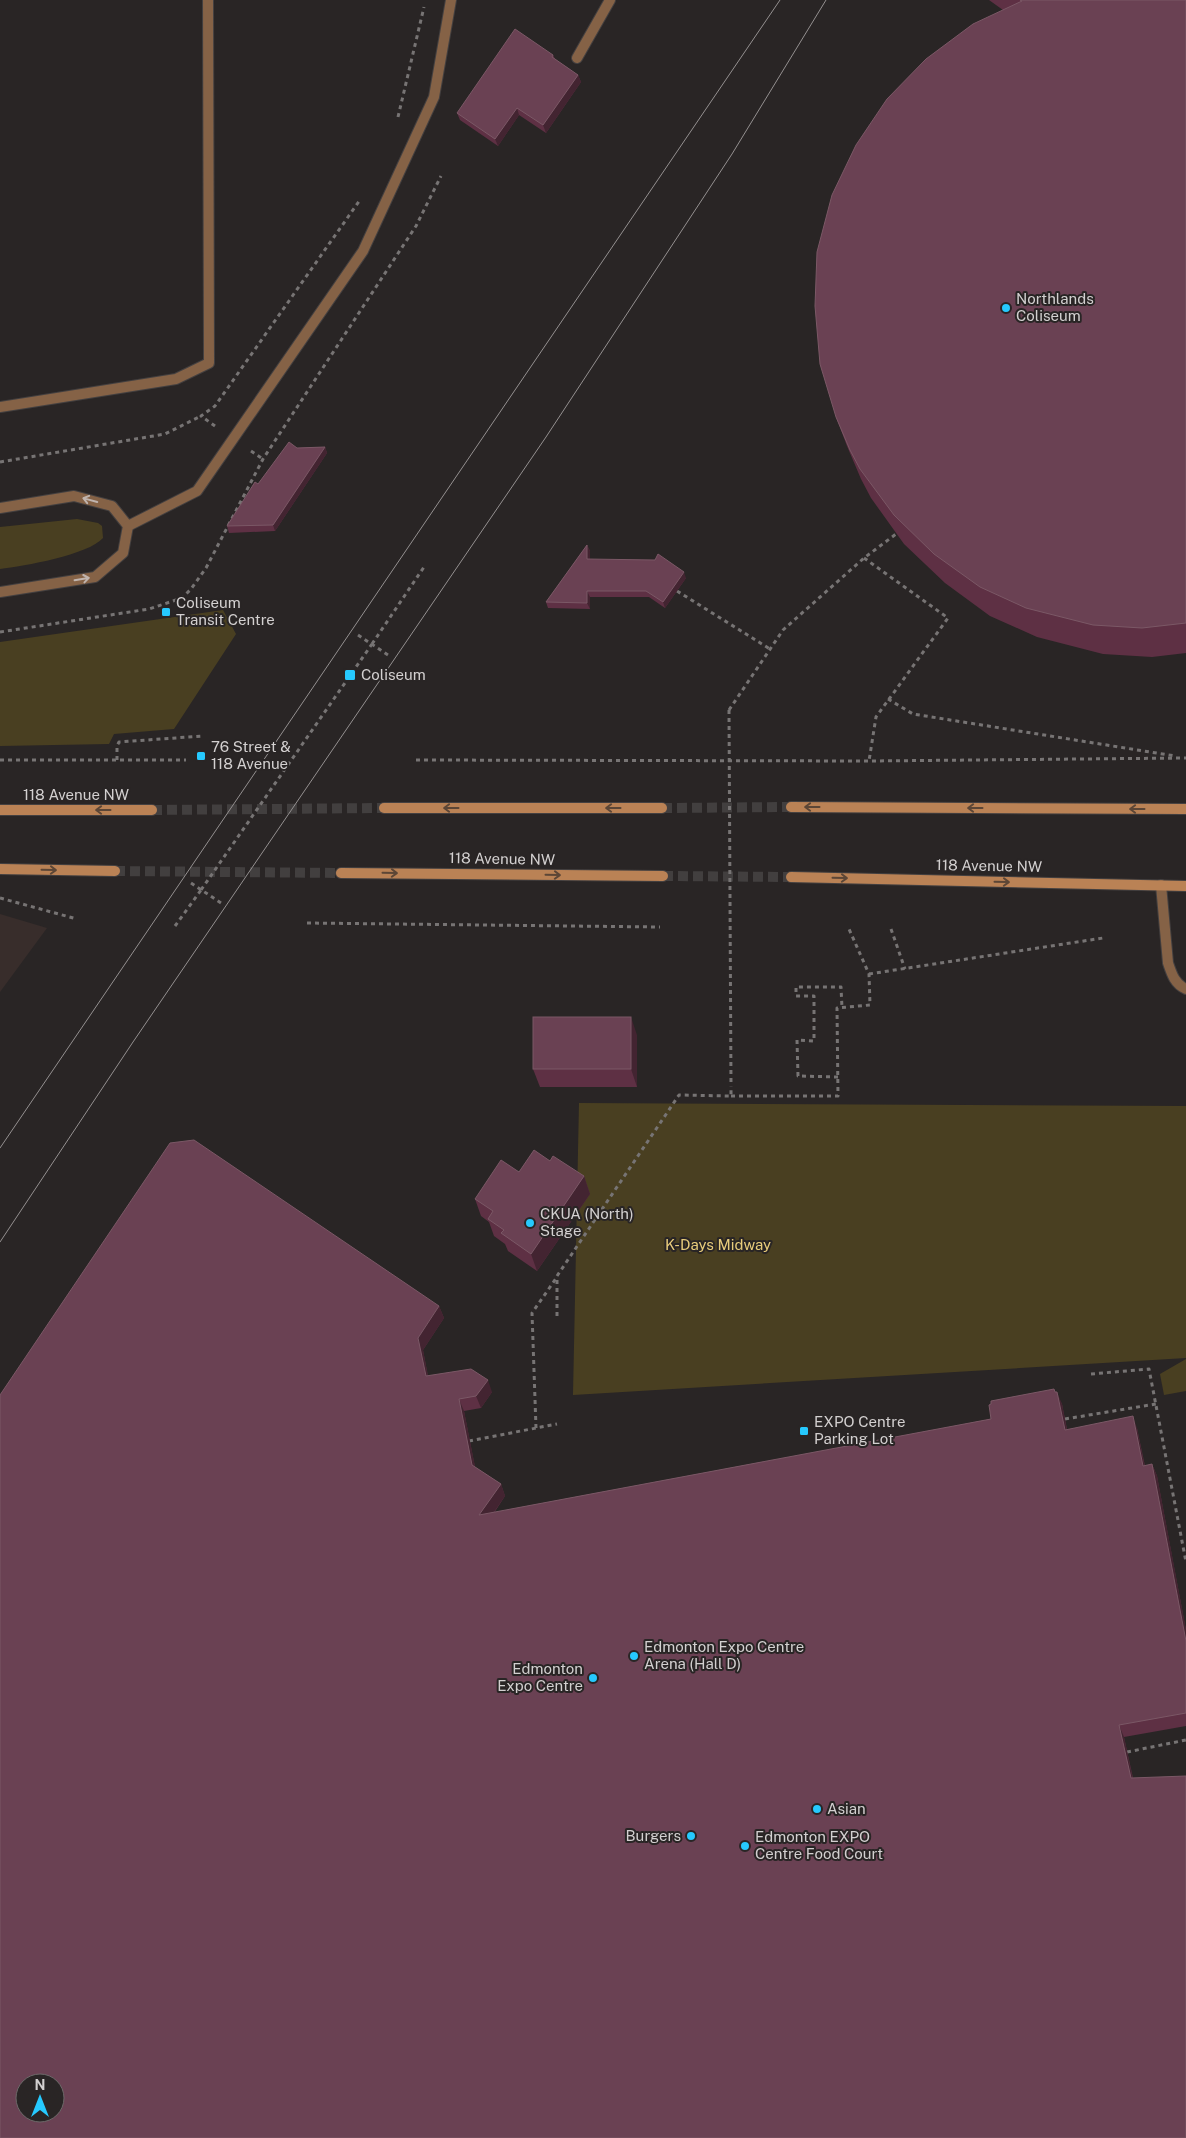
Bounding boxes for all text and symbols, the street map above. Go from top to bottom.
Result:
place label: Northlands Coliseum [1016,290,1094,324]
marker: Northlands Coliseum [1000,302,1012,314]
one-way arrow [82,495,98,505]
one-way arrow [74,574,90,584]
place label: Coliseum Transit Centre [176,594,275,628]
marker: Coliseum Transit Centre [160,606,172,618]
place label: Coliseum [361,666,426,683]
marker: Coliseum [343,668,357,682]
place label: 76 Street & 118 Avenue [211,738,291,772]
marker: 76 Street & 118 Avenue [195,750,207,762]
street label: 118 Avenue NW [23,786,129,803]
one-way arrow [805,802,821,812]
one-way arrow [443,803,460,813]
one-way arrow [606,803,622,813]
one-way arrow [967,803,984,813]
one-way arrow [1130,804,1146,814]
one-way arrow [96,805,112,815]
street label: 118 Avenue NW [449,849,555,868]
street label: 118 Avenue NW [936,856,1042,875]
one-way arrow [40,865,56,875]
one-way arrow [382,868,398,878]
one-way arrow [544,870,560,880]
one-way arrow [832,873,848,883]
one-way arrow [994,877,1010,886]
place label: CKUA (North) Stage [540,1205,634,1239]
marker: CKUA (North) Stage [524,1217,536,1229]
park label: K-Days Midway [665,1236,771,1253]
place label: EXPO Centre Parking Lot [814,1413,905,1447]
marker: EXPO Centre Parking Lot [798,1425,810,1437]
place label: Edmonton Expo Centre Arena (Hall D) [644,1638,804,1672]
marker: Edmonton Expo Centre Arena (Hall D) [628,1650,640,1662]
place label: Edmonton Expo Centre [497,1660,583,1694]
marker: Edmonton Expo Centre [587,1672,599,1684]
place label: Asian [827,1800,866,1817]
marker: Asian [811,1803,823,1815]
place label: Burgers [626,1827,681,1844]
place label: Edmonton EXPO Centre Food Court [755,1828,883,1862]
marker: Burgers [685,1830,697,1842]
marker: Edmonton EXPO Centre Food Court [739,1840,751,1852]
north arrow [15,2073,65,2123]
text: N [35,2077,45,2093]

